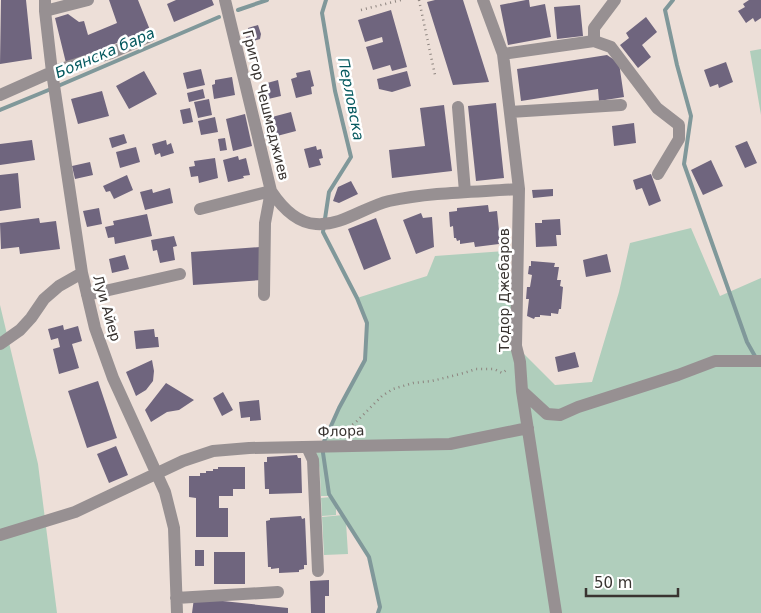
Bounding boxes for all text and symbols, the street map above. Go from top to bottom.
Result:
water label: Боянска бара [52,24,158,82]
street label: Григор Чешмеджиев [240,28,292,182]
water label: Перловска [334,56,368,142]
street label: Тодор Джебаров [496,228,512,353]
street label: Луи Айер [90,273,124,343]
street label: Флора [317,422,365,440]
scale bar [586,566,678,598]
text: 50 m [594,574,632,592]

